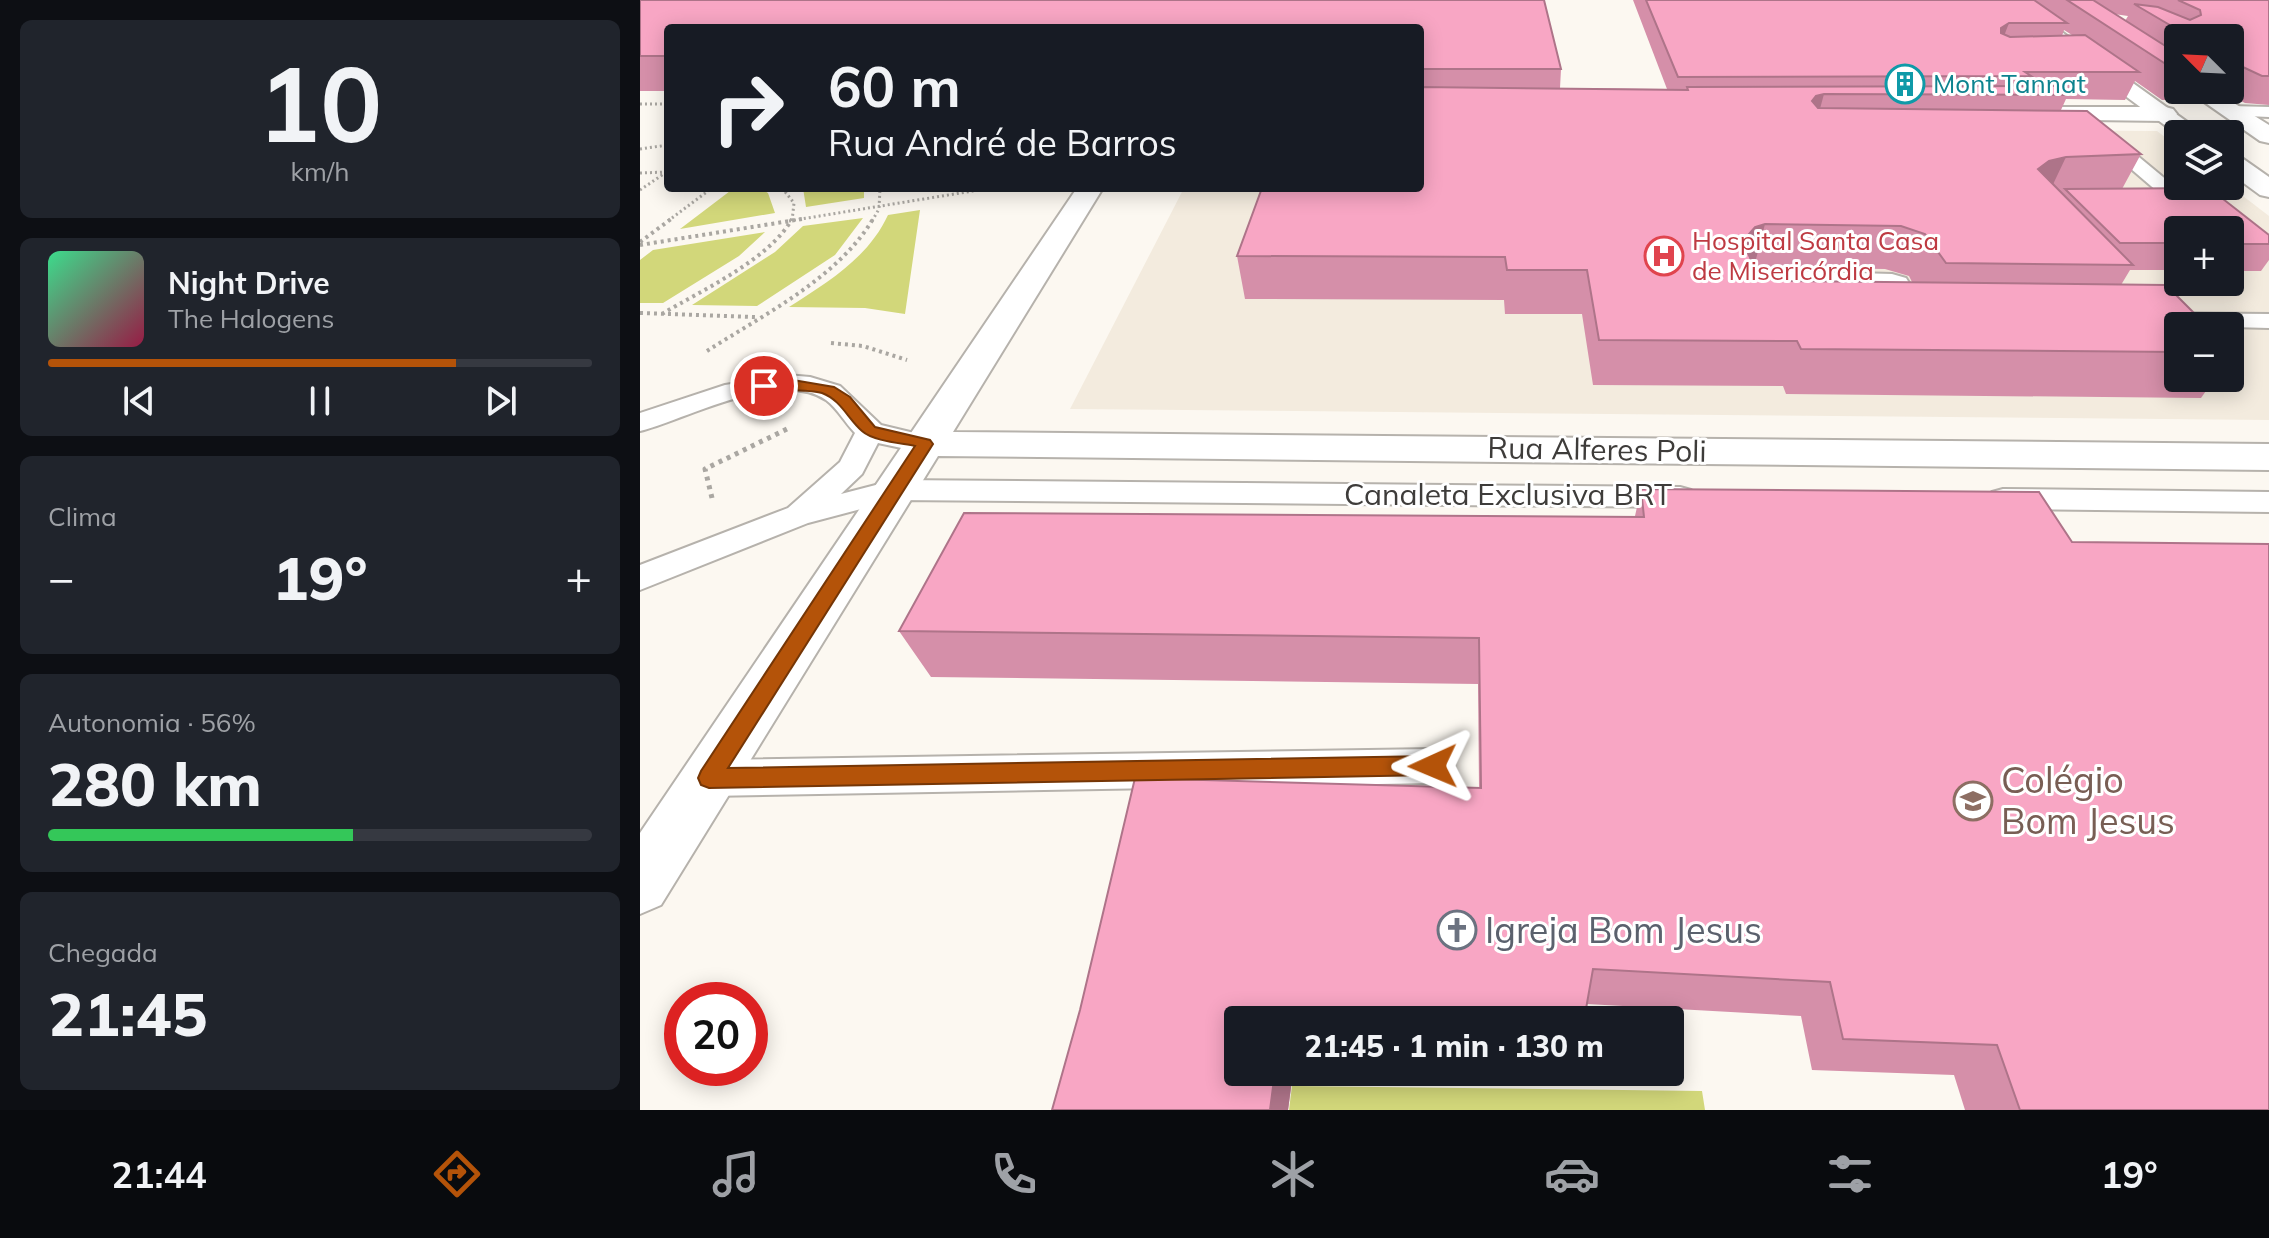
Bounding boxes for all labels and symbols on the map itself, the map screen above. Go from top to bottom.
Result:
north arrow [2164,24,2244,104]
building icon: Mont Tannat [1884,63,1926,105]
place label: Mont Tannat [1933,67,2086,100]
place label: Hospital Santa Casa de Misericórdia [1692,224,1939,287]
hospital icon: Hospital Santa Casa de Misericórdia [1643,235,1685,277]
pin [730,352,798,420]
street label: Rua Alferes Poli [1487,428,1707,470]
street label: Canaleta Exclusiva BRT [1344,475,1672,513]
position arrow [1391,724,1475,808]
place label: Colégio Bom Jesus [2001,757,2175,843]
school or university icon: Colégio Bom Jesus [1952,780,1994,822]
place label: Igreja Bom Jesus [1485,907,1762,952]
church icon: Igreja Bom Jesus [1436,909,1478,951]
speed limit sign: 20 [664,982,768,1086]

